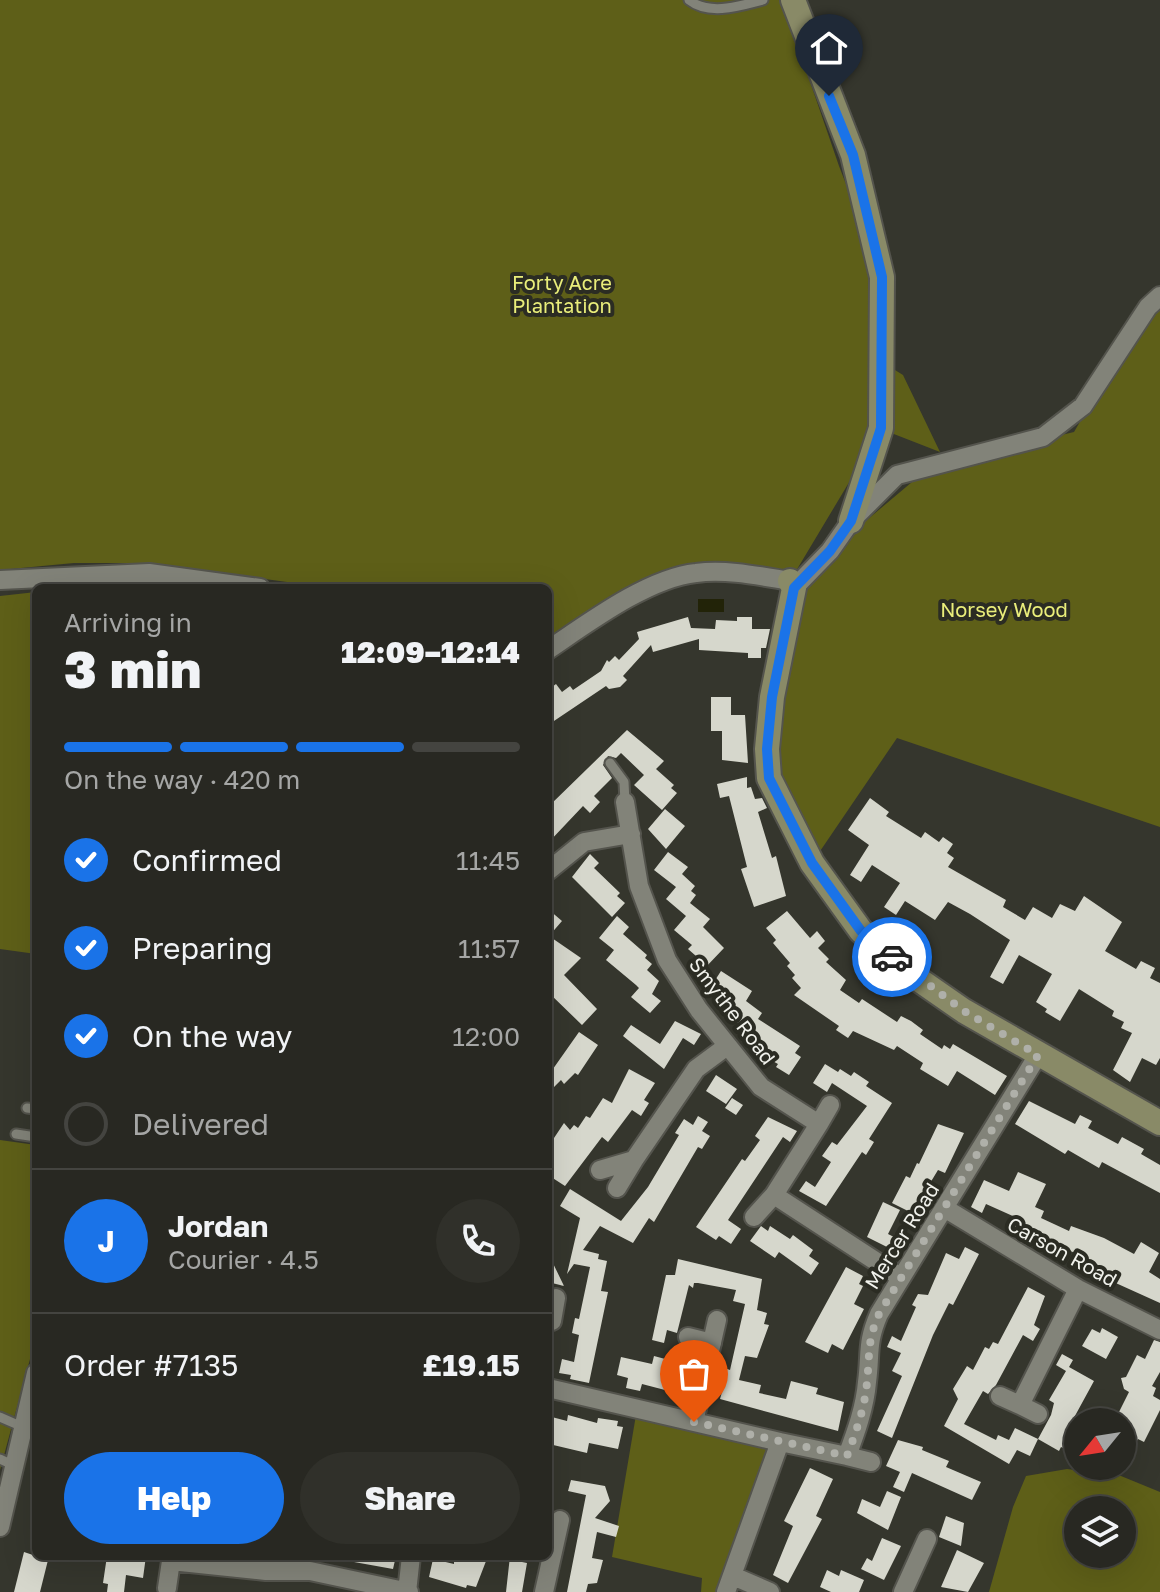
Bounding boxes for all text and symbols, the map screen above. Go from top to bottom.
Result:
pin [795,14.0,863,96]
icon: home [807,26,851,70]
park label: Forty Acre Plantation [512,270,612,317]
park label: Norsey Wood [940,597,1068,621]
text: Arriving in [64,607,192,638]
text: 12:09–12:14 [341,634,520,670]
text: 3 min [64,637,201,699]
text: On the way · 420 m [64,764,300,795]
icon: check [64,838,108,882]
text: Confirmed [132,842,282,878]
text: 11:45 [456,845,520,876]
courier [852,917,932,997]
icon: check [64,926,108,970]
text: Preparing [132,930,273,966]
text: 11:57 [458,933,520,964]
icon: car [870,935,914,979]
street label: Smythe Road [685,952,781,1069]
icon: check [64,1014,108,1058]
text: On the way [132,1018,292,1054]
text: 12:00 [452,1021,520,1052]
text: Delivered [132,1106,269,1142]
street label: Mercer Road [859,1178,943,1293]
button: phone [436,1199,520,1283]
text: Jordan [168,1208,268,1244]
street label: Carson Road [1003,1211,1121,1291]
text: J [97,1223,115,1259]
text: Courier · 4.5 [168,1244,319,1275]
pin [660,1340,728,1422]
text: Order #7135 [64,1347,238,1383]
text: £19.15 [422,1347,520,1383]
icon: bag [672,1352,716,1396]
north arrow [1064,1408,1136,1480]
map controls [1064,1408,1136,1568]
button: Help [64,1452,284,1544]
button: Share [300,1452,520,1544]
button: layers [1064,1496,1136,1568]

